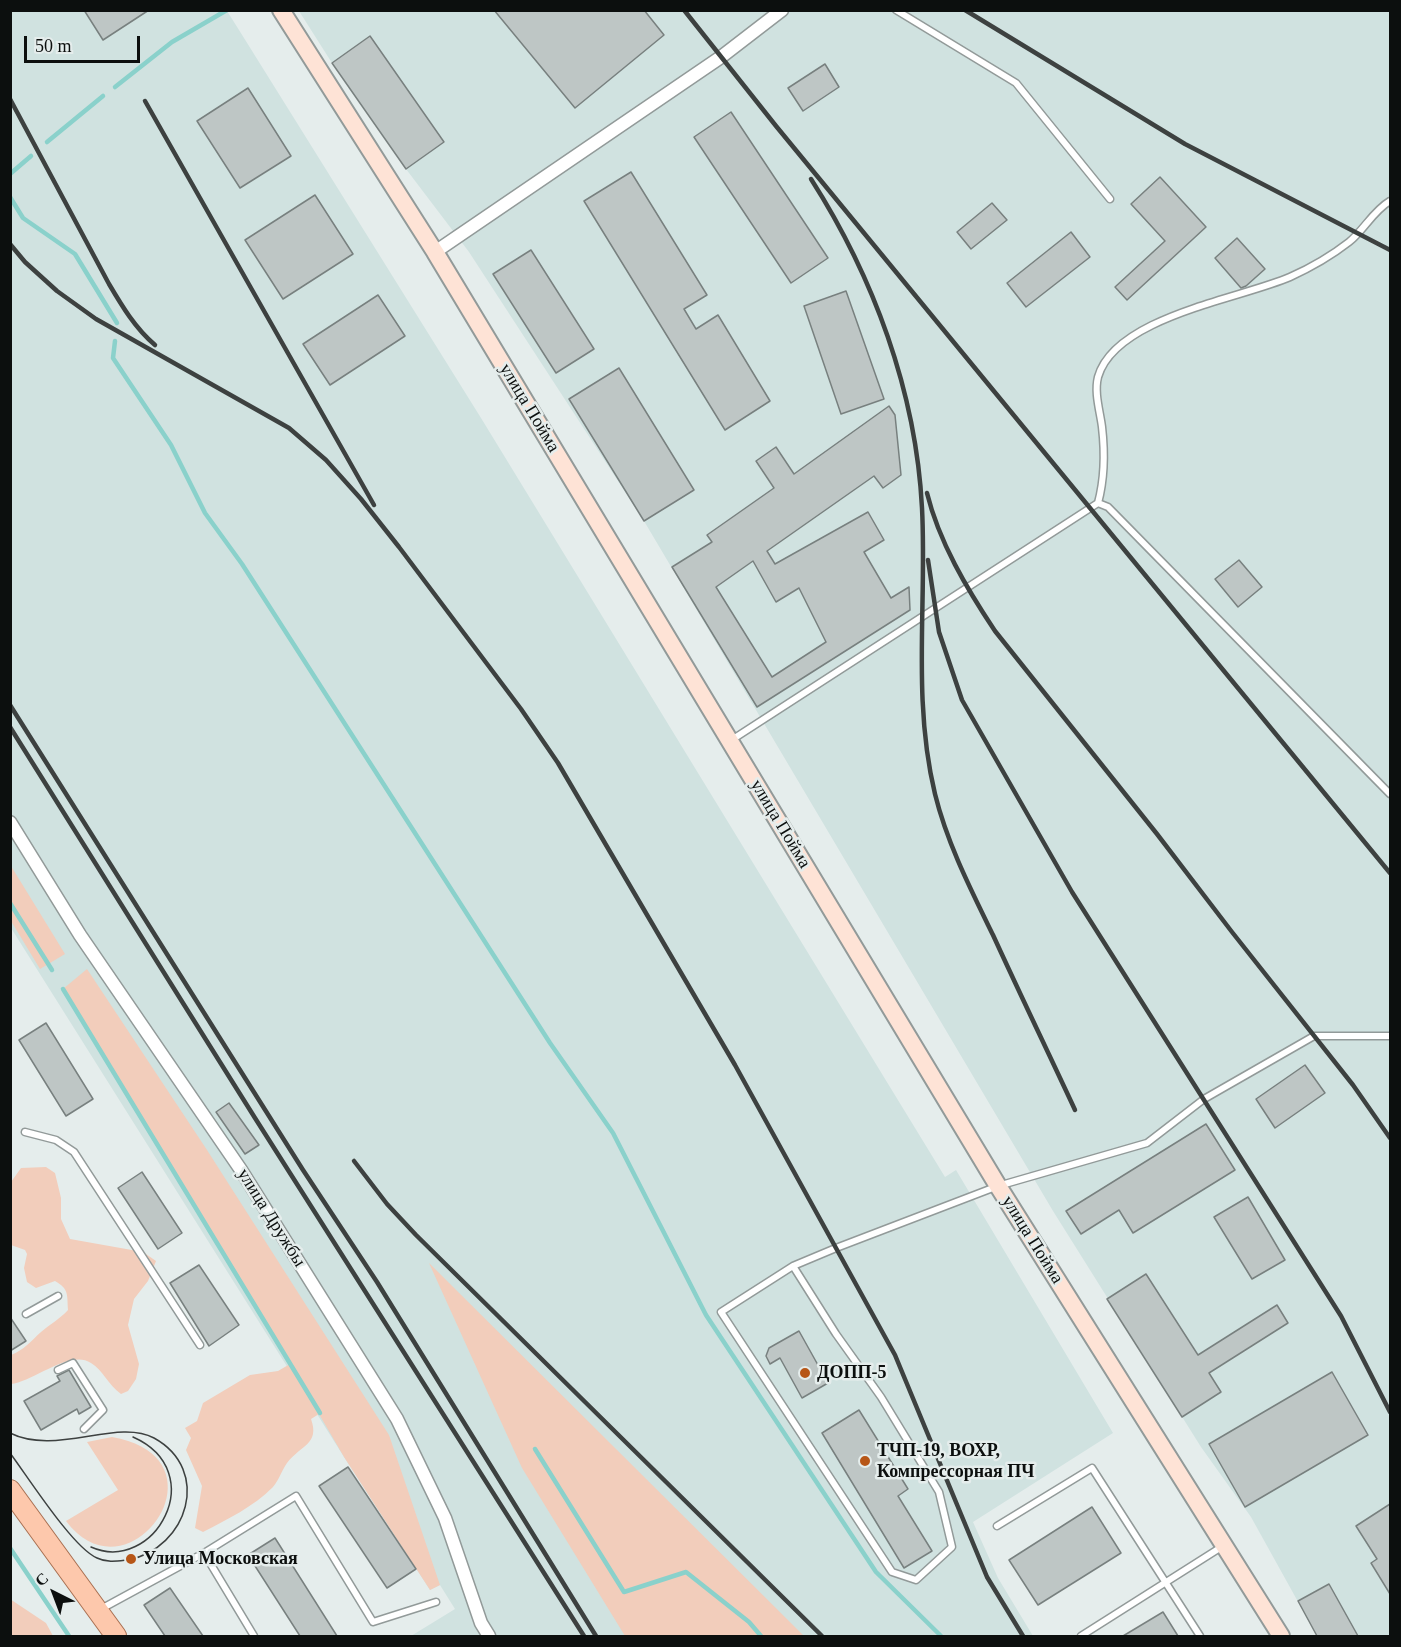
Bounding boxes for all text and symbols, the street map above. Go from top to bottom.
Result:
scale bar [27,24,142,62]
text: 50 m [35,36,72,56]
street label: улица Пойма [494,360,564,456]
street label: улица Пойма [745,776,815,872]
street label: улица Дружбы [232,1165,310,1271]
street label: улица Пойма [996,1192,1068,1288]
place label: ДОПП-5 [817,1362,886,1384]
marker: ДОПП-5 [798,1366,812,1380]
place label: ТЧП-19, ВОХР, Компрессорная ПЧ [877,1440,1034,1482]
marker: ТЧП-19, ВОХР, Компрессорная ПЧ [858,1454,872,1468]
place label: Улица Московская [143,1548,298,1570]
marker: Улица Московская [124,1552,138,1566]
north arrow [24,1563,84,1623]
text: С [32,1569,52,1589]

